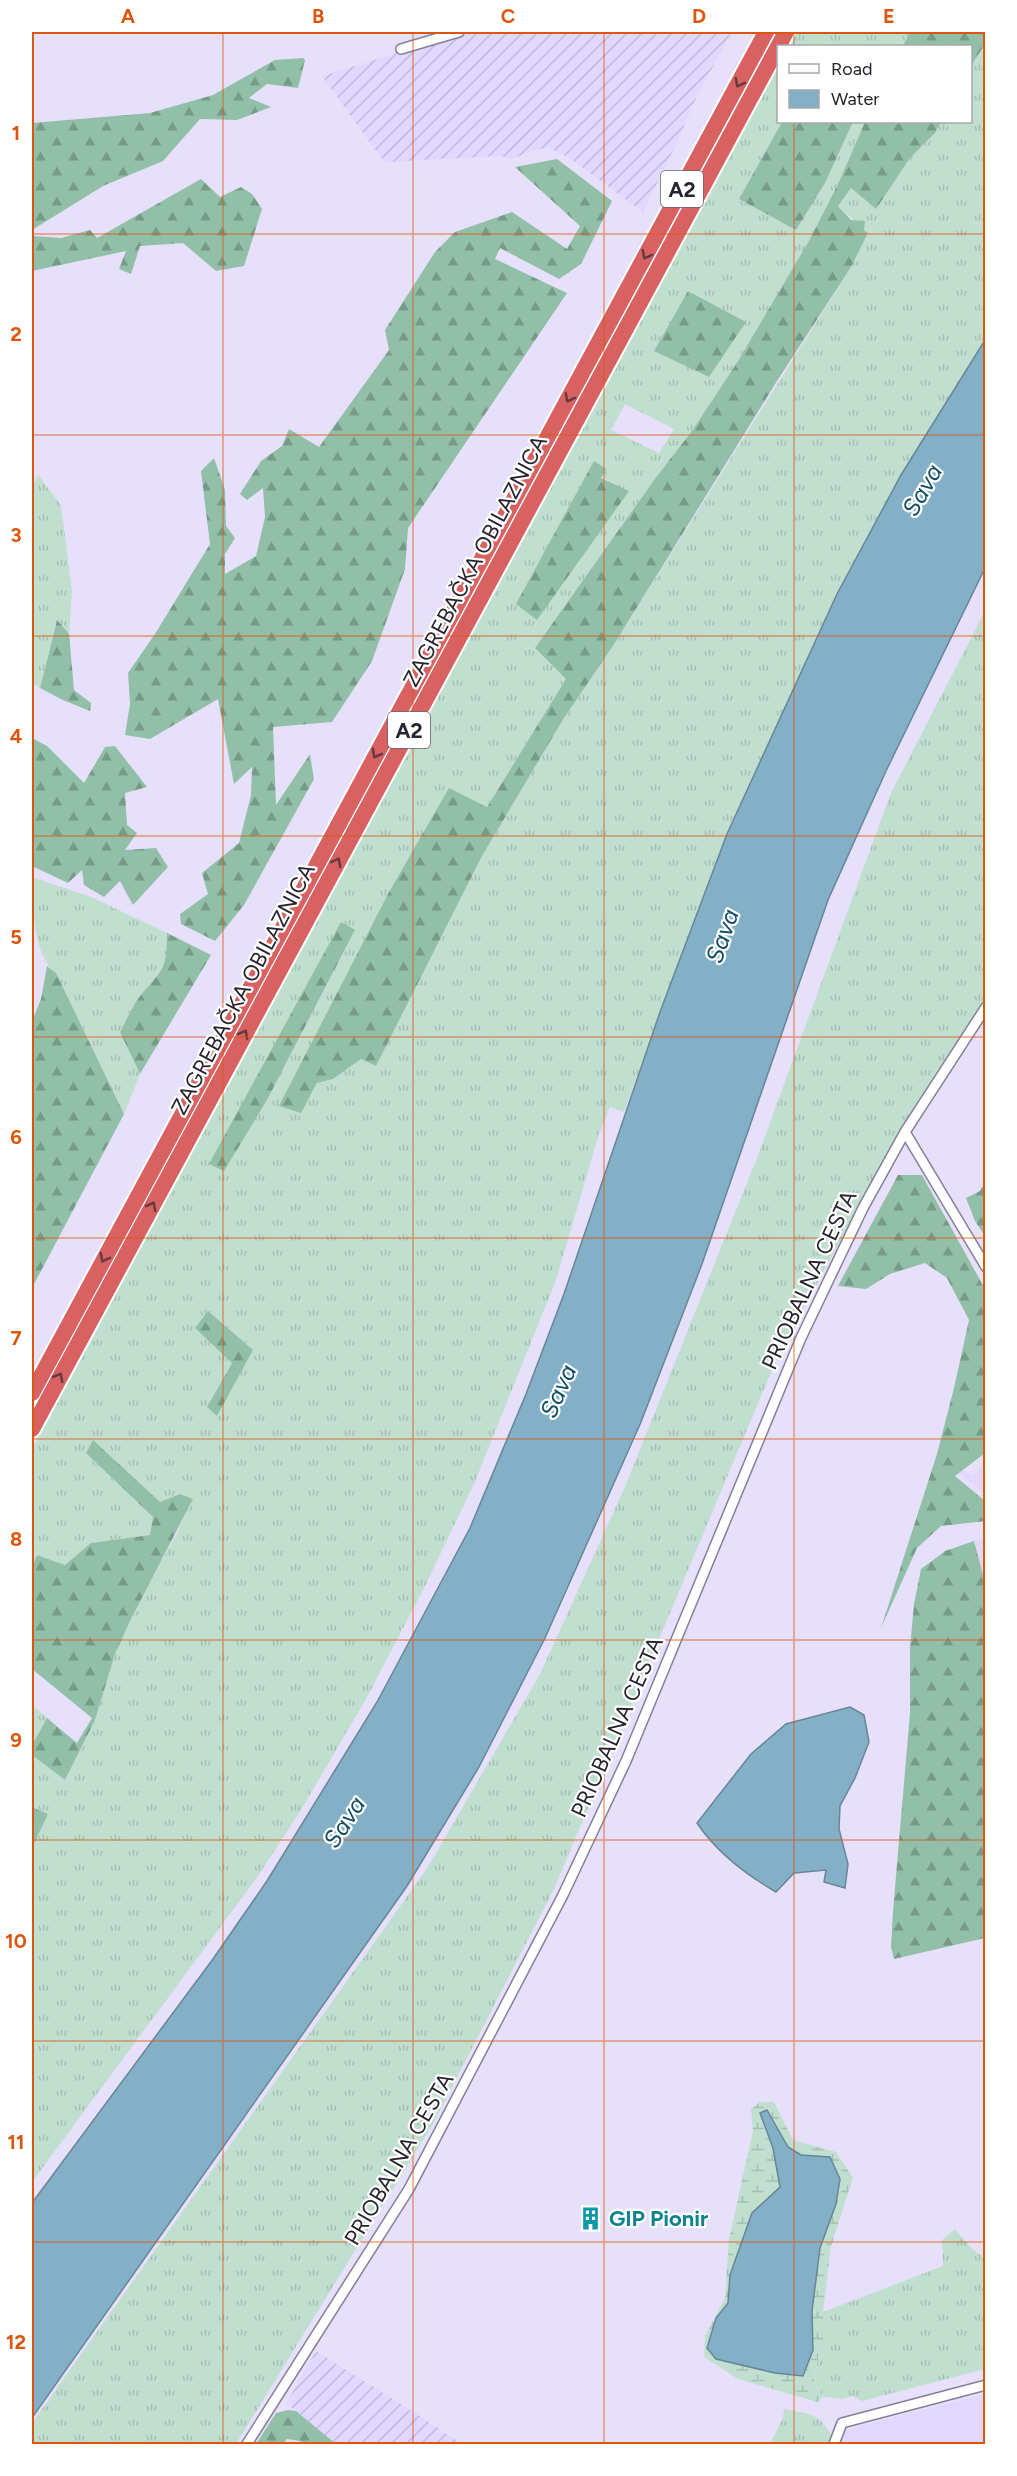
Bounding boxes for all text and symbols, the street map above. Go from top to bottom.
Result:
text: A [121,4,136,28]
text: B [312,4,324,28]
text: C [501,4,515,28]
text: D [692,4,706,28]
text: E [883,4,895,28]
legend [777,45,972,123]
text: Road [831,58,872,80]
one-way arrow [735,77,746,87]
text: Water [831,88,879,110]
text: 1 [12,121,20,145]
road number: A2 [661,171,703,207]
one-way arrow [642,249,653,259]
text: 2 [10,322,22,346]
one-way arrow [565,392,576,402]
street label: ZAGREBAČKA OBILAZNICA [397,431,553,691]
water label: Sava [896,459,948,521]
text: 3 [10,523,22,547]
road number: A2 [388,712,430,748]
text: 4 [10,724,23,748]
one-way arrow [372,748,383,758]
one-way arrow [330,858,341,869]
street label: ZAGREBAČKA OBILAZNICA [165,859,321,1119]
water label: Sava [699,905,745,967]
text: 5 [10,925,22,949]
one-way arrow [237,1030,248,1040]
text: 6 [10,1125,22,1149]
street label: PRIOBALNA CESTA [756,1186,862,1374]
one-way arrow [145,1201,156,1212]
one-way arrow [100,1252,111,1263]
text: 7 [10,1326,22,1350]
water label: Sava [534,1360,582,1422]
one-way arrow [52,1373,63,1384]
text: 8 [10,1527,22,1551]
street label: PRIOBALNA CESTA [565,1633,669,1821]
text: 9 [10,1728,22,1752]
water label: Sava [317,1791,371,1853]
text: 10 [5,1929,27,1953]
street label: PRIOBALNA CESTA [339,2068,459,2250]
text: 11 [8,2130,24,2154]
building icon: GIP Pionir [578,2205,604,2231]
place label: GIP Pionir [609,2205,709,2232]
text: 12 [6,2330,26,2354]

